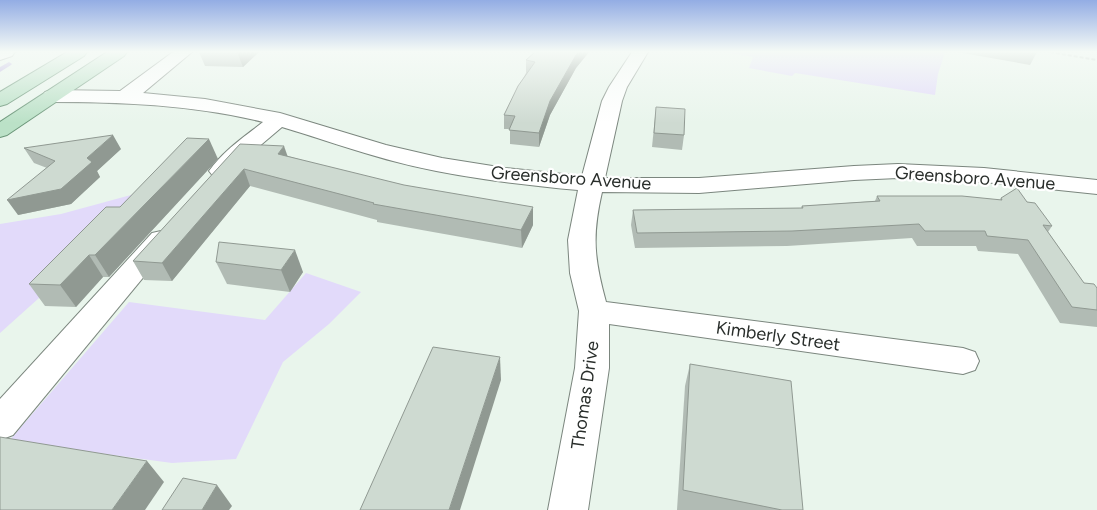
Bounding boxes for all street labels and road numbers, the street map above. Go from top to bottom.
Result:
street label: Greensboro Avenue [490,161,652,195]
street label: Greensboro Avenue [894,161,1056,195]
street label: Kimberly Street [714,316,842,356]
street label: Thomas Drive [566,339,604,451]

